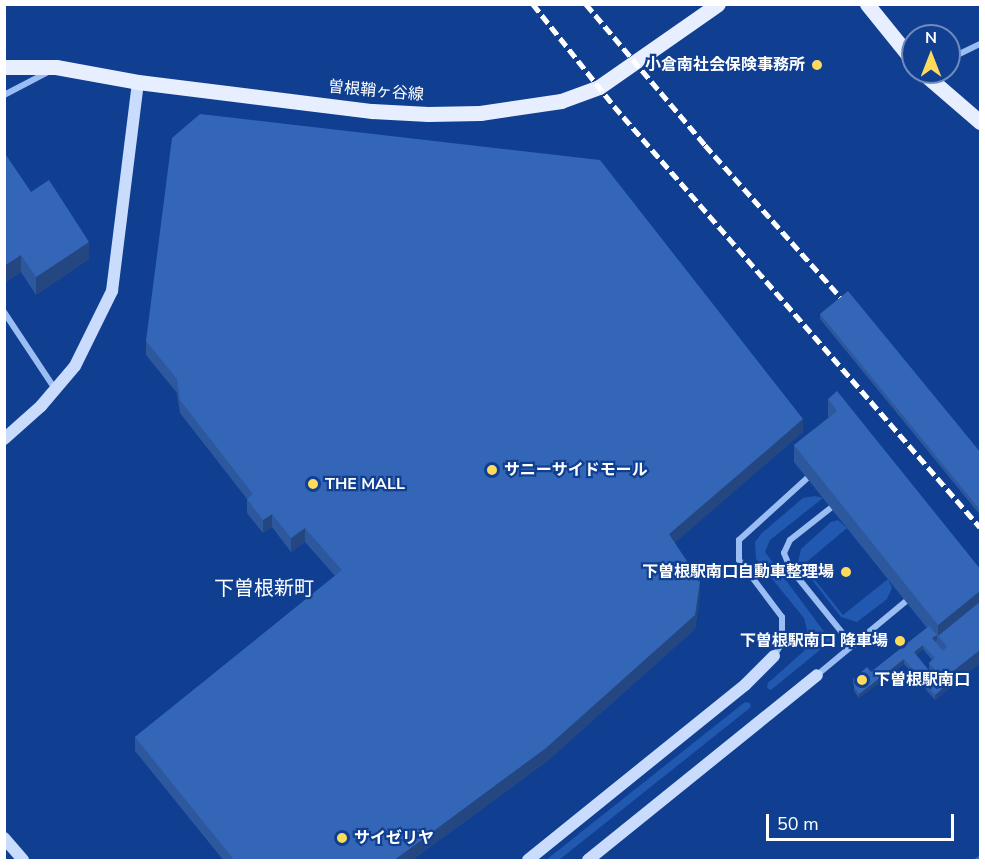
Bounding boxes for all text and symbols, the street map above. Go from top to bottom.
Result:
north arrow [901,24,961,84]
text: N [925,27,937,49]
place label: 小倉南社会保険事務所 [645,55,805,75]
marker: 小倉南社会保険事務所 [810,58,824,72]
street label: 曽根鞘ヶ谷線 [327,77,425,105]
place label: サニーサイドモール [504,460,648,480]
marker: サニーサイドモール [485,463,499,477]
place label: THE MALL [325,474,405,494]
marker: THE MALL [306,477,320,491]
place label: 下曽根駅南口自動車整理場 [642,562,834,582]
marker: 下曽根駅南口自動車整理場 [839,565,853,579]
district label: 下曽根新町 [214,576,314,600]
place label: 下曽根駅南口 降車場 [740,631,888,651]
marker: 下曽根駅南口 降車場 [893,634,907,648]
place label: 下曽根駅南口 [874,670,970,690]
marker: 下曽根駅南口 [855,673,869,687]
scale bar [769,802,956,840]
text: 50 m [777,812,819,836]
place label: サイゼリヤ [354,828,434,848]
marker: サイゼリヤ [335,831,349,845]

